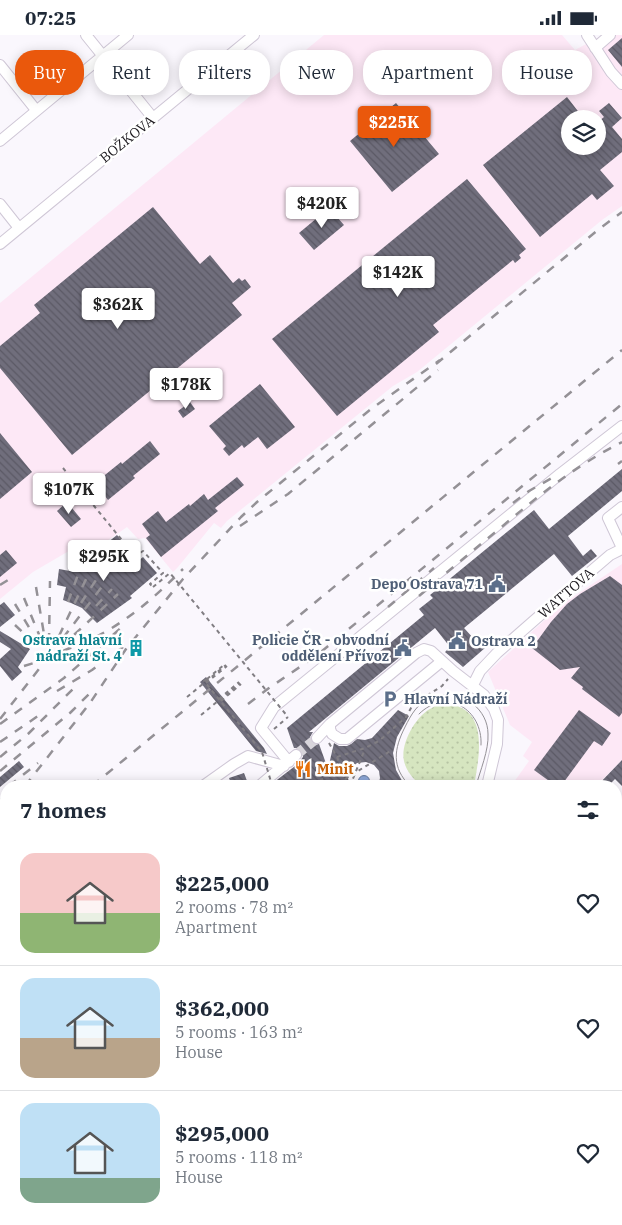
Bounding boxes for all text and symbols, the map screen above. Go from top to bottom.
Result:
text: 07:25 [25,6,76,30]
chip: Buy [15,50,84,95]
chip: Rent [94,50,169,95]
chip: Filters [179,50,270,95]
chip: New [280,50,353,95]
chip: Apartment [363,50,492,95]
chip: House [502,50,592,95]
pin: $225K [359,105,429,148]
map controls [561,110,606,155]
button: layers [561,110,606,155]
street label: BOŽKOVA [96,111,158,167]
text: $225K [369,112,419,132]
pin: $420K [287,187,357,229]
text: $420K [297,193,347,213]
pin: $142K [363,255,433,298]
text: $142K [373,262,423,282]
pin: $362K [83,287,153,330]
text: $362K [93,294,143,314]
pin: $178K [151,367,221,410]
text: $178K [161,374,211,394]
pin: $107K [34,473,104,515]
text: $107K [44,479,94,499]
pin: $295K [69,539,139,582]
text: $295K [79,546,129,566]
street label: WATTOVA [534,564,598,622]
public building icon: Depo Ostrava 71 [487,574,507,594]
place label: Depo Ostrava 71 [371,575,483,593]
place label: Policie ČR - obvodní oddělení Přívoz [252,630,389,665]
place label: Ostrava hlavní nádraží St. 4 [22,631,122,665]
public building icon: Ostrava 2 [447,631,467,651]
place label: Ostrava 2 [471,632,536,650]
building icon: Ostrava hlavní nádraží St. 4 [126,638,146,658]
public building icon: Policie ČR - obvodní oddělení Přívoz [393,638,413,658]
parking icon: Hlavní Nádraží [380,689,400,709]
place label: Hlavní Nádraží [404,690,508,708]
restaurant icon: Minit [293,759,313,779]
place label: Minit [317,760,353,778]
text: 7 homes [20,796,106,824]
icon: filters [574,796,602,824]
text: $225,000 [175,869,269,897]
icon: home [60,873,120,933]
icon: heart [574,889,602,917]
text: 2 rooms · 78 m² [175,897,293,917]
text: Apartment [175,917,257,937]
text: $362,000 [175,994,269,1022]
icon: home [60,998,120,1058]
icon: heart [574,1014,602,1042]
text: 5 rooms · 163 m² [175,1022,303,1042]
text: House [175,1042,223,1062]
text: $295,000 [175,1119,269,1147]
icon: home [60,1123,120,1183]
icon: heart [574,1139,602,1167]
text: 5 rooms · 118 m² [175,1147,303,1167]
text: House [175,1167,223,1187]

